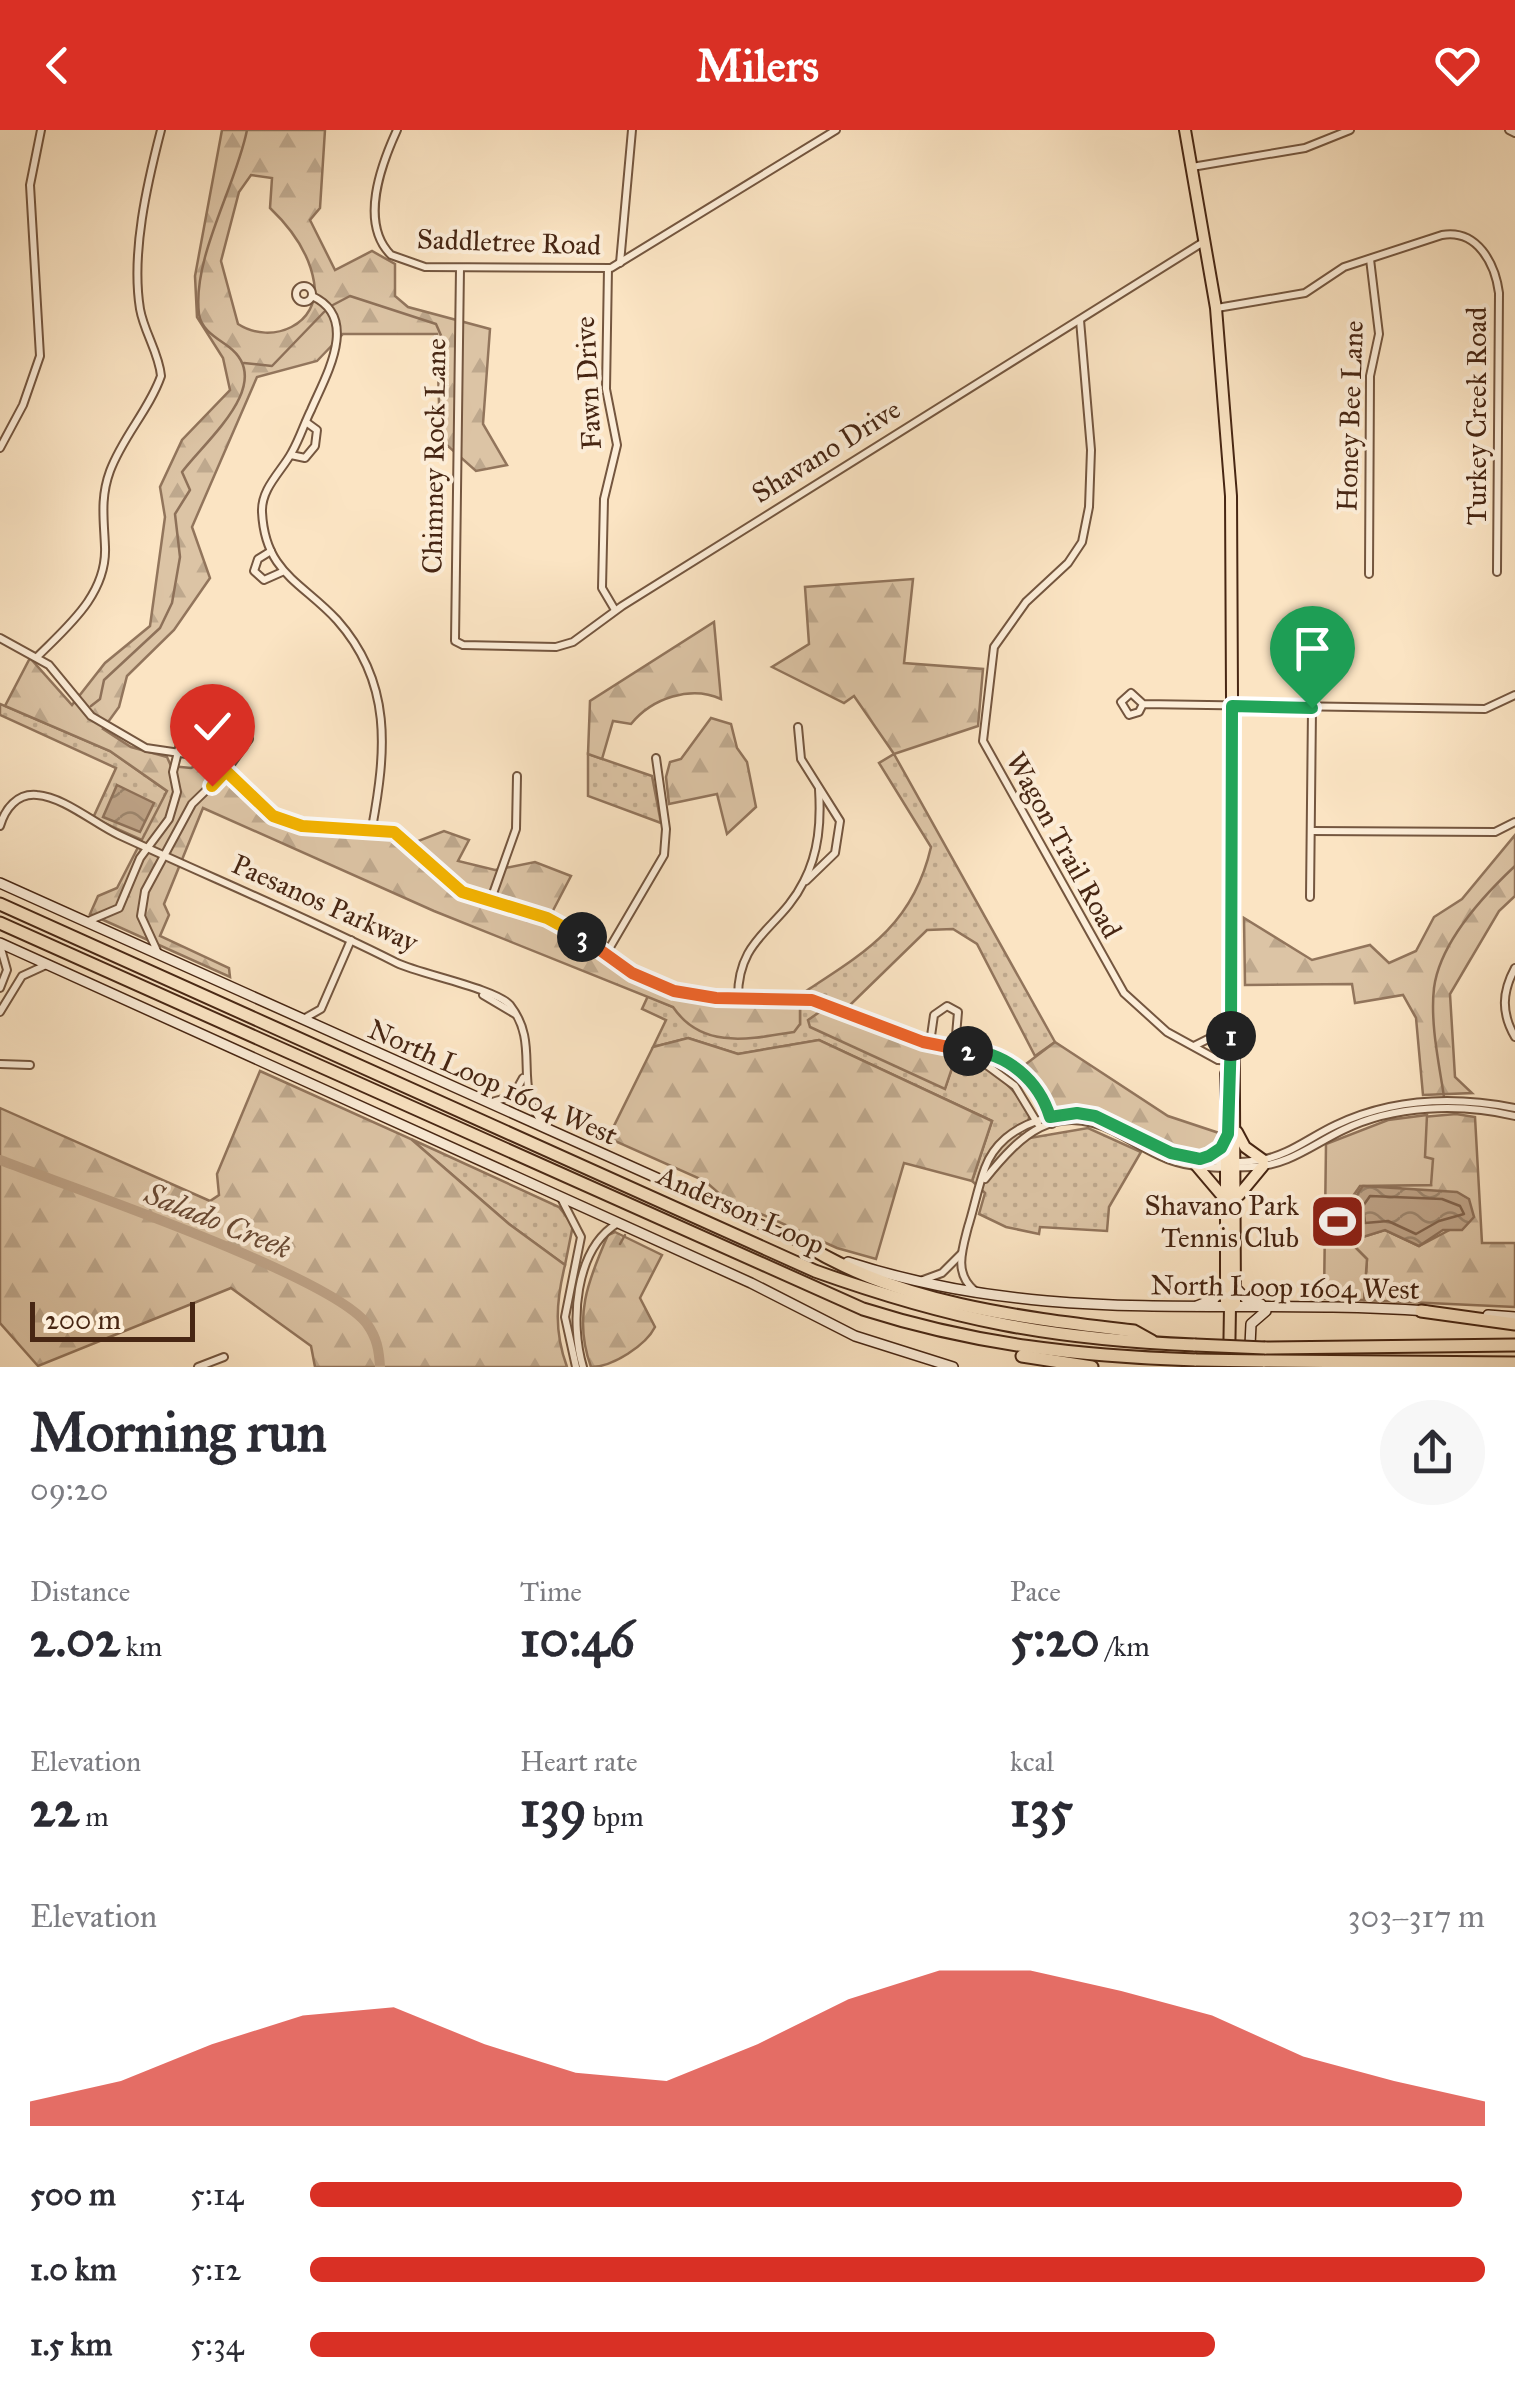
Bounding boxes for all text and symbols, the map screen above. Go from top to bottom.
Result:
icon: back [30,38,85,93]
text: Milers [696,38,819,93]
icon: heart [1430,38,1485,93]
street label: Saddletree Road [416,221,602,263]
street label: Turkey Creek Road [1459,307,1494,525]
street label: Fawn Drive [567,315,609,451]
street label: Honey Bee Lane [1329,320,1371,512]
street label: Chimney Rock Lane [414,338,454,574]
street label: Shavano Drive [745,391,907,511]
pin [1270,606,1355,709]
icon: arrive [1285,621,1340,676]
pin [170,684,255,787]
icon: check [185,699,240,754]
street label: Wagon Trail Road [998,746,1130,944]
street label: Paesanos Parkway [226,846,424,960]
pin: 3 [557,912,607,962]
text: 3 [576,919,588,954]
street label: North Loop 1604 West [363,1011,623,1153]
pin: 1 [1206,1011,1256,1061]
text: 1 [1225,1018,1237,1053]
pin: 2 [943,1026,993,1076]
text: 2 [961,1033,975,1068]
street label: Anderson Loop [651,1157,830,1262]
water label: Salado Creek [139,1175,296,1267]
place label: Shavano Park Tennis Club [1144,1188,1299,1255]
sports icon: Shavano Park Tennis Club [1308,1191,1368,1251]
street label: North Loop 1604 West [1150,1267,1420,1307]
scale bar [30,1297,195,1342]
text: 200 m [45,1302,121,1337]
text: Morning run [30,1399,327,1466]
button: share [1380,1400,1485,1505]
text: 09:20 [30,1470,108,1509]
text: Distance [30,1574,130,1609]
text: Time [520,1574,582,1609]
text: Pace [1010,1574,1061,1609]
text: 2.02 [30,1609,120,1670]
text: 10:46 [520,1609,635,1670]
text: 5:20 [1010,1609,1100,1670]
text: km [120,1629,162,1664]
text: /km [1100,1629,1150,1664]
text: Elevation [30,1744,141,1779]
text: Heart rate [520,1744,638,1779]
text: kcal [1010,1744,1054,1779]
text: 22 [30,1779,79,1840]
text: 139 [520,1779,587,1840]
text: 135 [1010,1779,1073,1840]
text: m [79,1799,109,1834]
text: bpm [587,1799,644,1834]
text: Elevation [30,1897,157,1936]
text: 303–317 m [1348,1897,1485,1936]
text: 500 m [30,2175,116,2214]
text: 5:14 [190,2175,243,2214]
text: 1.0 km [30,2250,117,2289]
text: 5:12 [190,2250,241,2289]
text: 1.5 km [30,2325,112,2364]
text: 5:34 [190,2325,244,2364]

